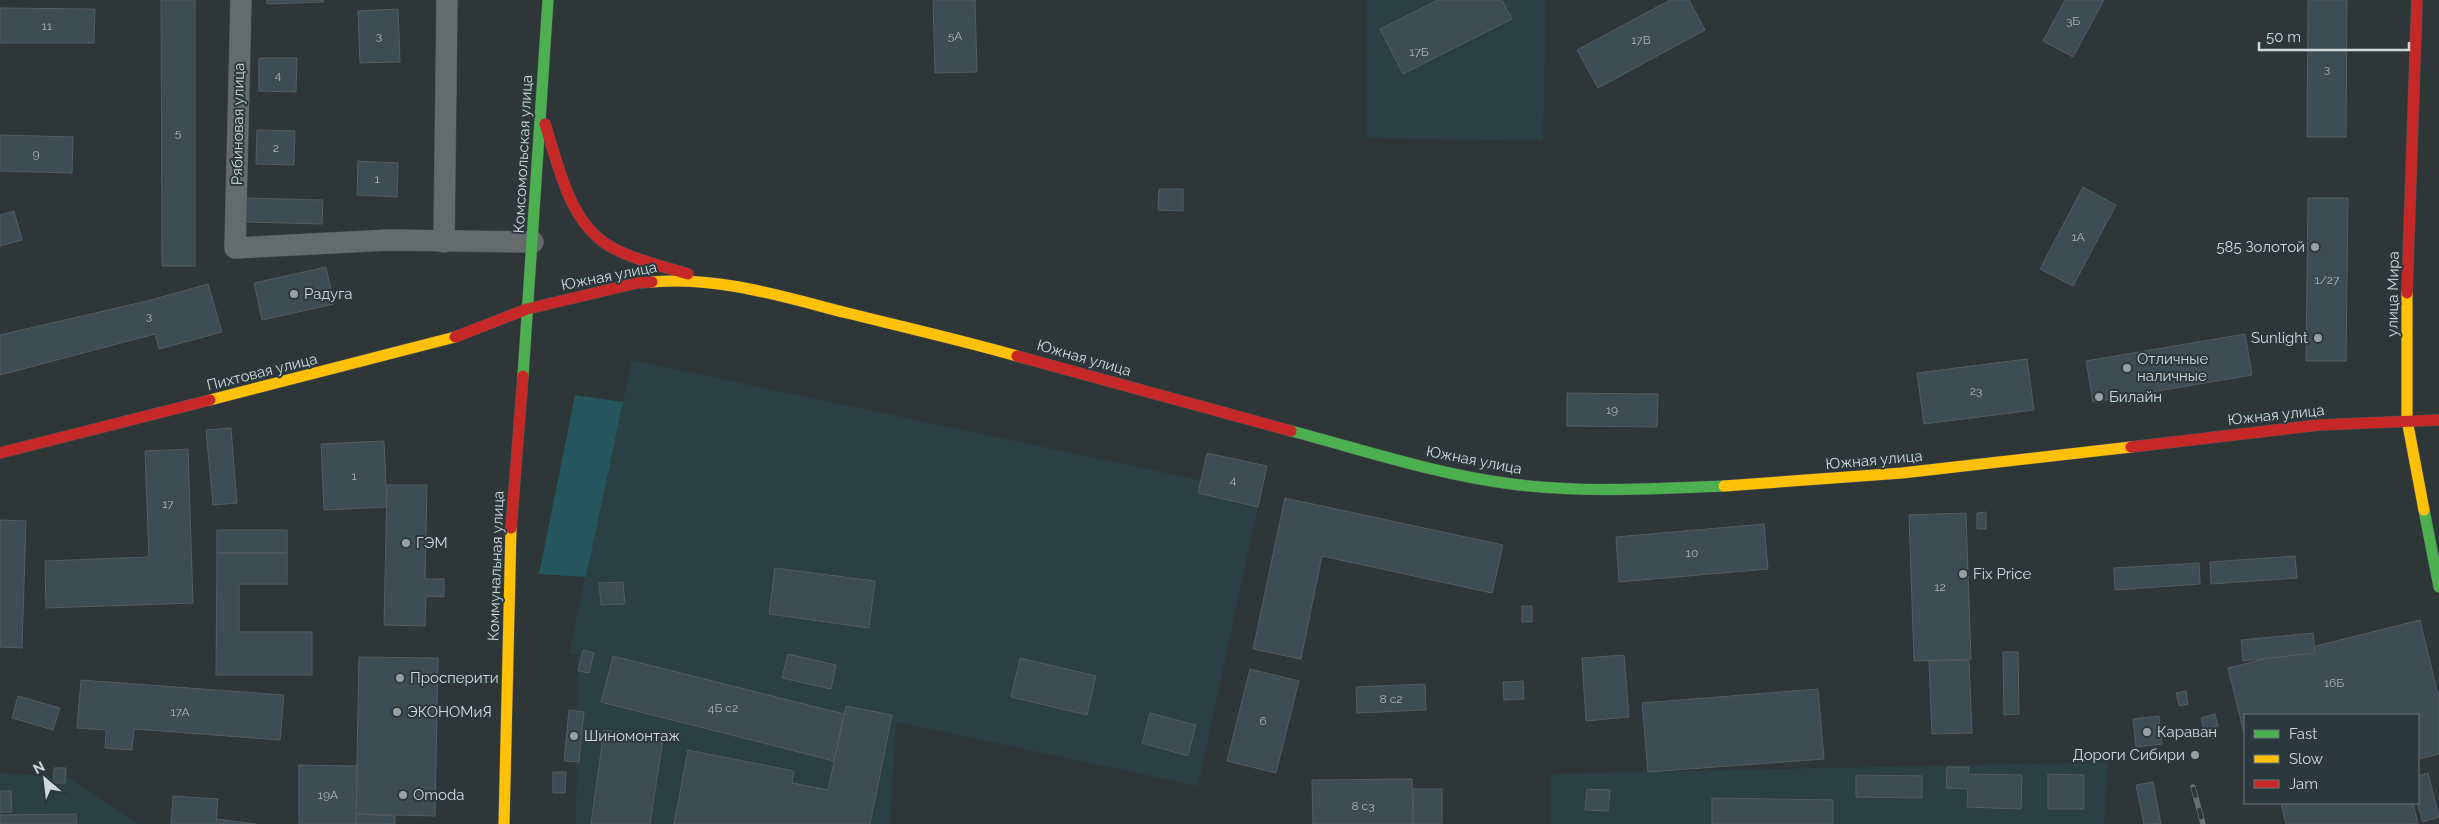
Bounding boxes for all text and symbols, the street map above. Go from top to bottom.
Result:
house number: 3Б [2066,14,2080,28]
house number: 11 [42,19,52,33]
scale bar [2259,20,2409,52]
text: 50 m [2266,28,2301,46]
house number: 3 [376,29,382,43]
house number: 5А [948,29,962,43]
house number: 17В [1631,33,1651,47]
house number: 17Б [1409,45,1429,59]
house number: 3 [2324,62,2330,76]
street label: Рябиновая улица [228,63,248,185]
house number: 4 [275,68,282,82]
street label: Комсомольская улица [510,74,536,234]
house number: 5 [175,126,182,140]
house number: 2 [273,141,279,155]
house number: 9 [32,147,40,161]
house number: 1 [374,172,380,186]
house number: 1А [2071,230,2085,244]
place label: 585 Золотой [2216,238,2305,256]
marker: 585 Золотой [2309,241,2321,253]
street label: улица Мира [2383,251,2403,337]
street label: Южная улица [560,258,658,294]
house number: 1/27 [2315,273,2340,287]
place label: Радуга [304,285,353,303]
marker: Радуга [288,288,300,300]
house number: 3 [146,309,152,323]
place label: Sunlight [2251,329,2308,347]
marker: Sunlight [2312,332,2324,344]
street label: Южная улица [1035,336,1133,380]
street label: Пихтовая улица [205,350,319,394]
place label: Отличные наличные [2137,350,2209,385]
marker: Отличные наличные [2121,362,2133,374]
house number: 23 [1970,384,1982,398]
place label: Билайн [2109,388,2162,406]
marker: Билайн [2093,391,2105,403]
street label: Южная улица [2227,401,2325,429]
house number: 19 [1606,403,1618,417]
street label: Южная улица [1425,442,1523,478]
street label: Южная улица [1825,447,1923,473]
house number: 1 [351,469,357,483]
house number: 4 [1230,473,1237,487]
street label: Коммунальная улица [484,491,508,641]
house number: 17 [162,497,174,511]
place label: ГЭМ [416,534,448,552]
marker: ГЭМ [400,537,412,549]
house number: 10 [1686,546,1698,560]
place label: Fix Price [1973,565,2032,583]
marker: Fix Price [1957,568,1969,580]
house number: 12 [1934,580,1946,594]
place label: Просперити [410,669,499,687]
marker: Просперити [394,672,406,684]
house number: 16Б [2324,676,2344,690]
house number: 8 с2 [1379,692,1403,706]
house number: 4Б с2 [708,701,738,715]
place label: ЭКОНОМиЯ [407,703,492,721]
house number: 17А [170,705,190,719]
marker: ЭКОНОМиЯ [391,706,403,718]
house number: 6 [1259,714,1267,728]
legend [2244,714,2419,804]
place label: Караван [2157,723,2217,741]
text: Fast [2289,725,2317,743]
marker: Караван [2141,726,2153,738]
place label: Шиномонтаж [584,727,680,745]
marker: Шиномонтаж [568,730,580,742]
place label: Дороги Сибири [2072,746,2185,764]
marker: Дороги Сибири [2189,749,2201,761]
text: Slow [2289,750,2323,768]
north arrow [20,754,70,804]
text: N [30,758,47,777]
text: Jam [2289,775,2318,793]
place label: Omoda [413,786,464,804]
house number: 19А [318,788,338,802]
marker: Omoda [397,789,409,801]
house number: 8 с3 [1351,799,1375,813]

